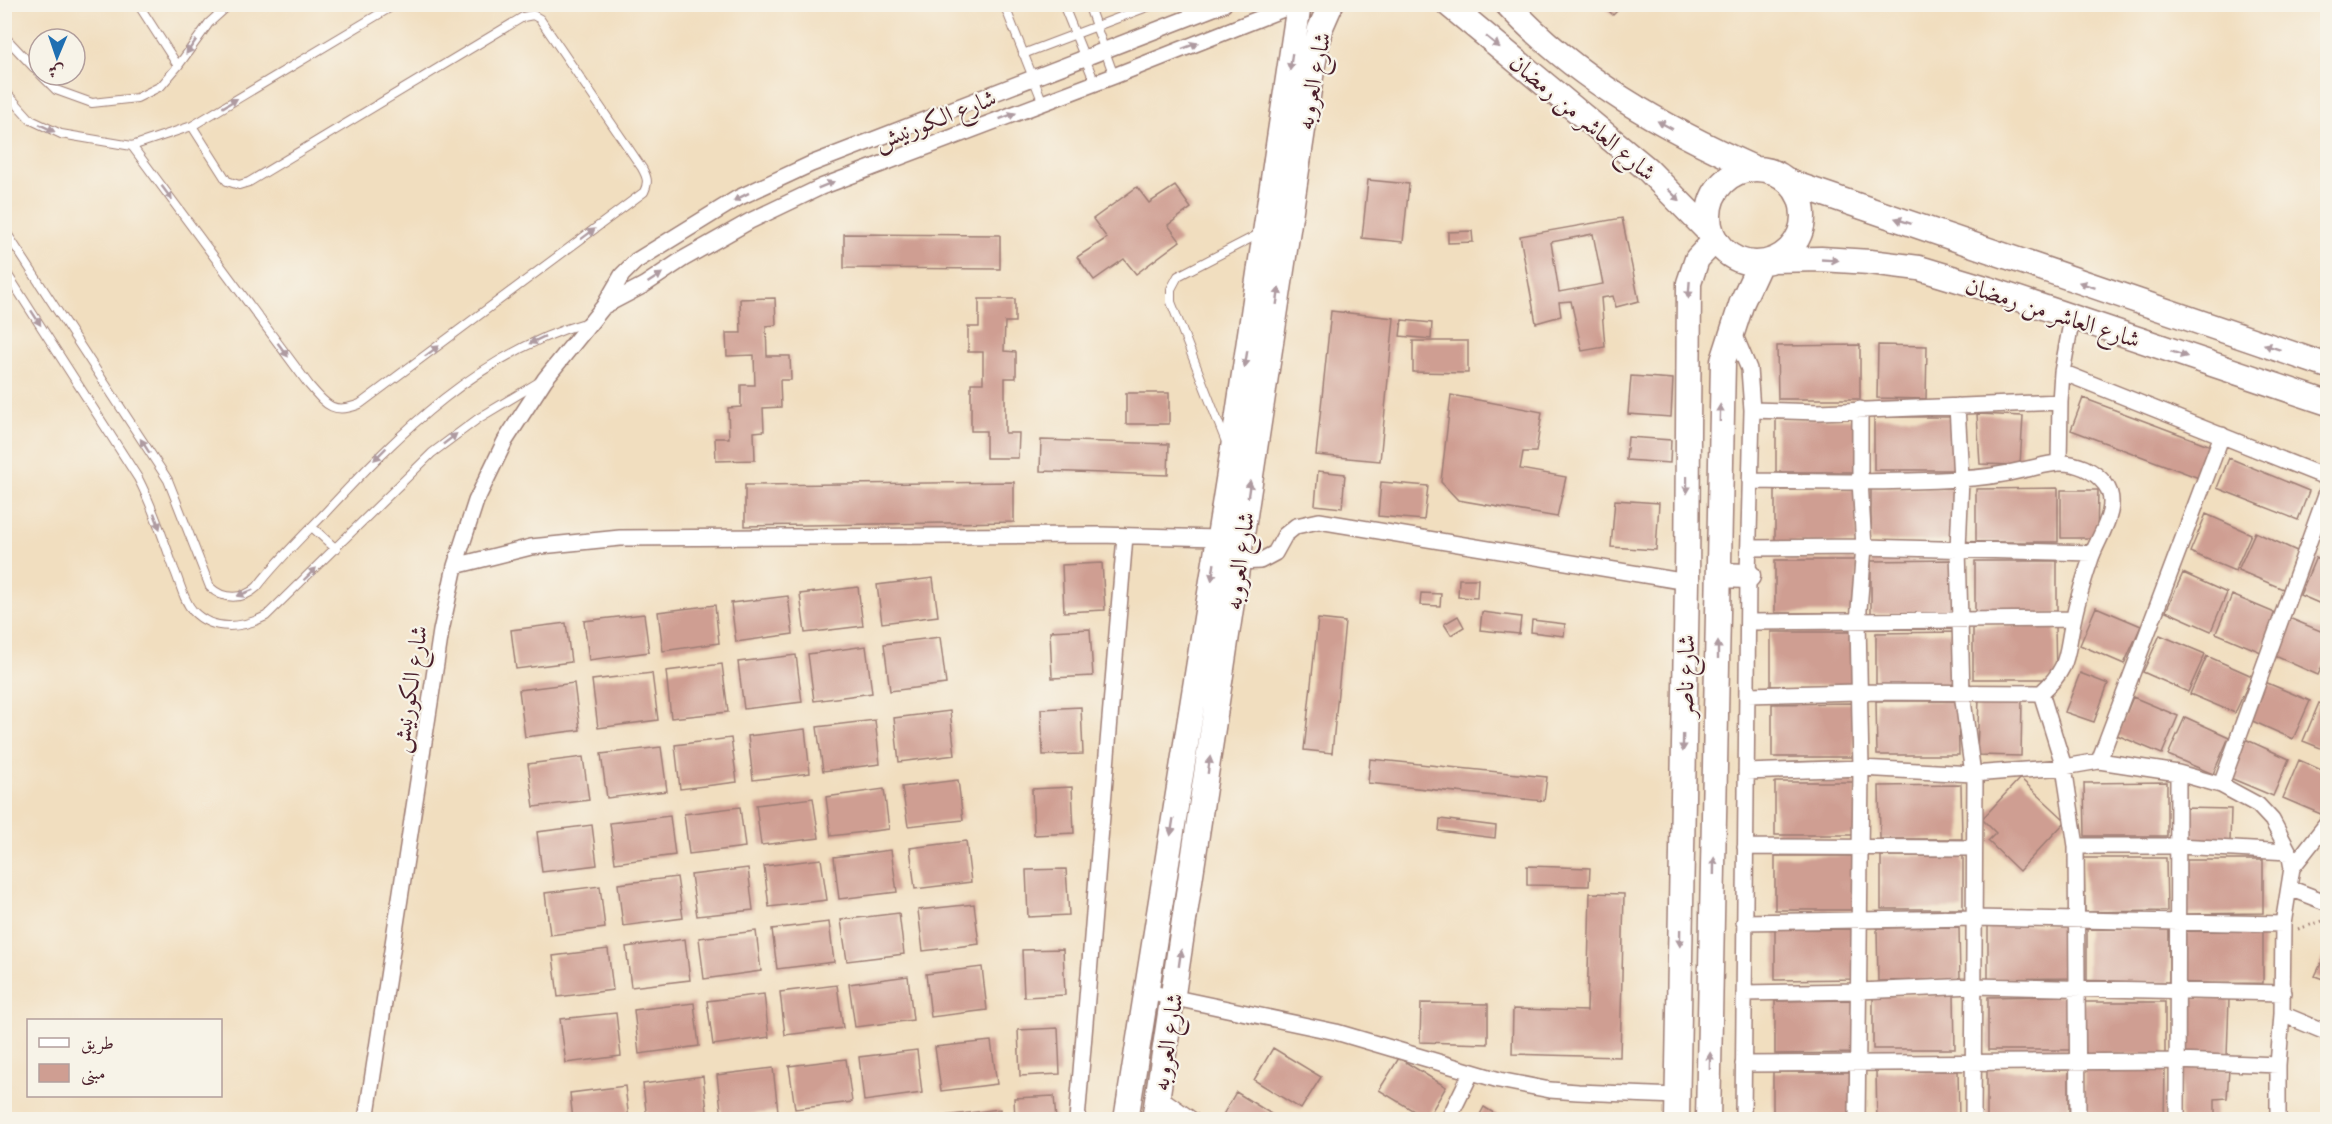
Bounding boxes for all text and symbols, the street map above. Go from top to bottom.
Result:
north arrow [27,27,87,87]
street label: شارع العروبه [1286,29,1343,133]
one-way arrow [1485,35,1501,48]
one-way arrow [185,39,197,55]
one-way arrow [1182,41,1200,51]
street label: شارع العاشر من رمضان [1500,45,1664,191]
one-way arrow [1286,53,1295,72]
text: ش [48,60,65,84]
street label: شارع الكورنيش [869,80,1002,161]
one-way arrow [222,98,238,109]
one-way arrow [999,110,1017,120]
one-way arrow [1657,121,1674,130]
one-way arrow [39,123,56,133]
one-way arrow [817,180,835,189]
one-way arrow [160,186,172,201]
one-way arrow [1666,187,1680,201]
one-way arrow [732,192,749,202]
one-way arrow [1894,216,1912,226]
one-way arrow [579,228,595,240]
one-way arrow [1821,256,1840,265]
street label: شارع العاشر من رمضان [1960,267,2145,360]
one-way arrow [647,273,663,284]
one-way arrow [2078,279,2096,289]
one-way arrow [1684,281,1694,300]
one-way arrow [1274,287,1283,306]
one-way arrow [31,310,42,326]
one-way arrow [528,335,545,344]
one-way arrow [277,341,289,357]
one-way arrow [2263,342,2281,352]
one-way arrow [423,345,439,357]
one-way arrow [1242,350,1251,369]
one-way arrow [2170,350,2188,359]
one-way arrow [1716,404,1725,423]
one-way arrow [443,433,458,445]
one-way arrow [140,438,151,454]
one-way arrow [373,447,387,461]
one-way arrow [1682,476,1692,495]
one-way arrow [1244,479,1254,498]
street label: شارع العروبه [1215,510,1266,613]
one-way arrow [153,512,162,530]
one-way arrow [1208,563,1217,582]
one-way arrow [303,567,318,581]
one-way arrow [236,588,254,598]
street label: شارع الكورنيش [382,623,439,756]
street label: شارع ناصر [1667,634,1706,721]
one-way arrow [1713,641,1723,660]
one-way arrow [1679,734,1688,753]
one-way arrow [1204,756,1213,775]
one-way arrow [1168,818,1177,837]
one-way arrow [1709,857,1719,876]
one-way arrow [1675,929,1685,948]
one-way arrow [1175,948,1184,967]
street label: شارع العروبه [1142,991,1195,1094]
legend [27,1019,222,1097]
text: طريق [81,1029,114,1056]
one-way arrow [1705,1052,1714,1071]
text: مبنى [81,1059,106,1086]

